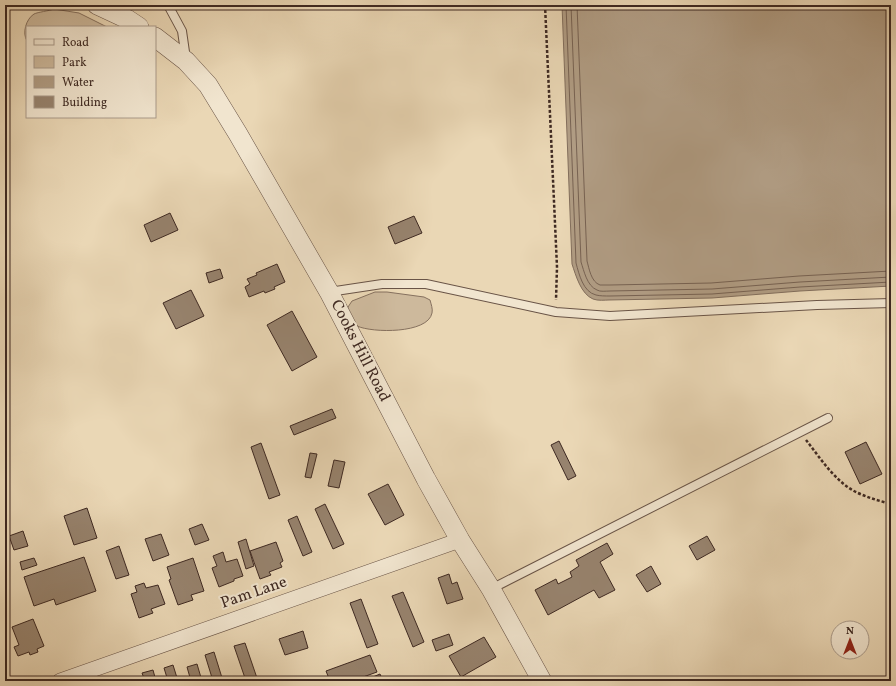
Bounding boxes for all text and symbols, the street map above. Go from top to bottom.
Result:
legend [26,26,156,118]
text: Road [62,35,89,51]
text: Park [62,55,87,71]
text: Water [62,75,94,91]
text: Building [62,95,107,111]
street label: Cooks Hill Road [325,296,395,406]
street label: Pam Lane [218,571,290,615]
north arrow [830,620,870,660]
text: N [846,624,854,639]

